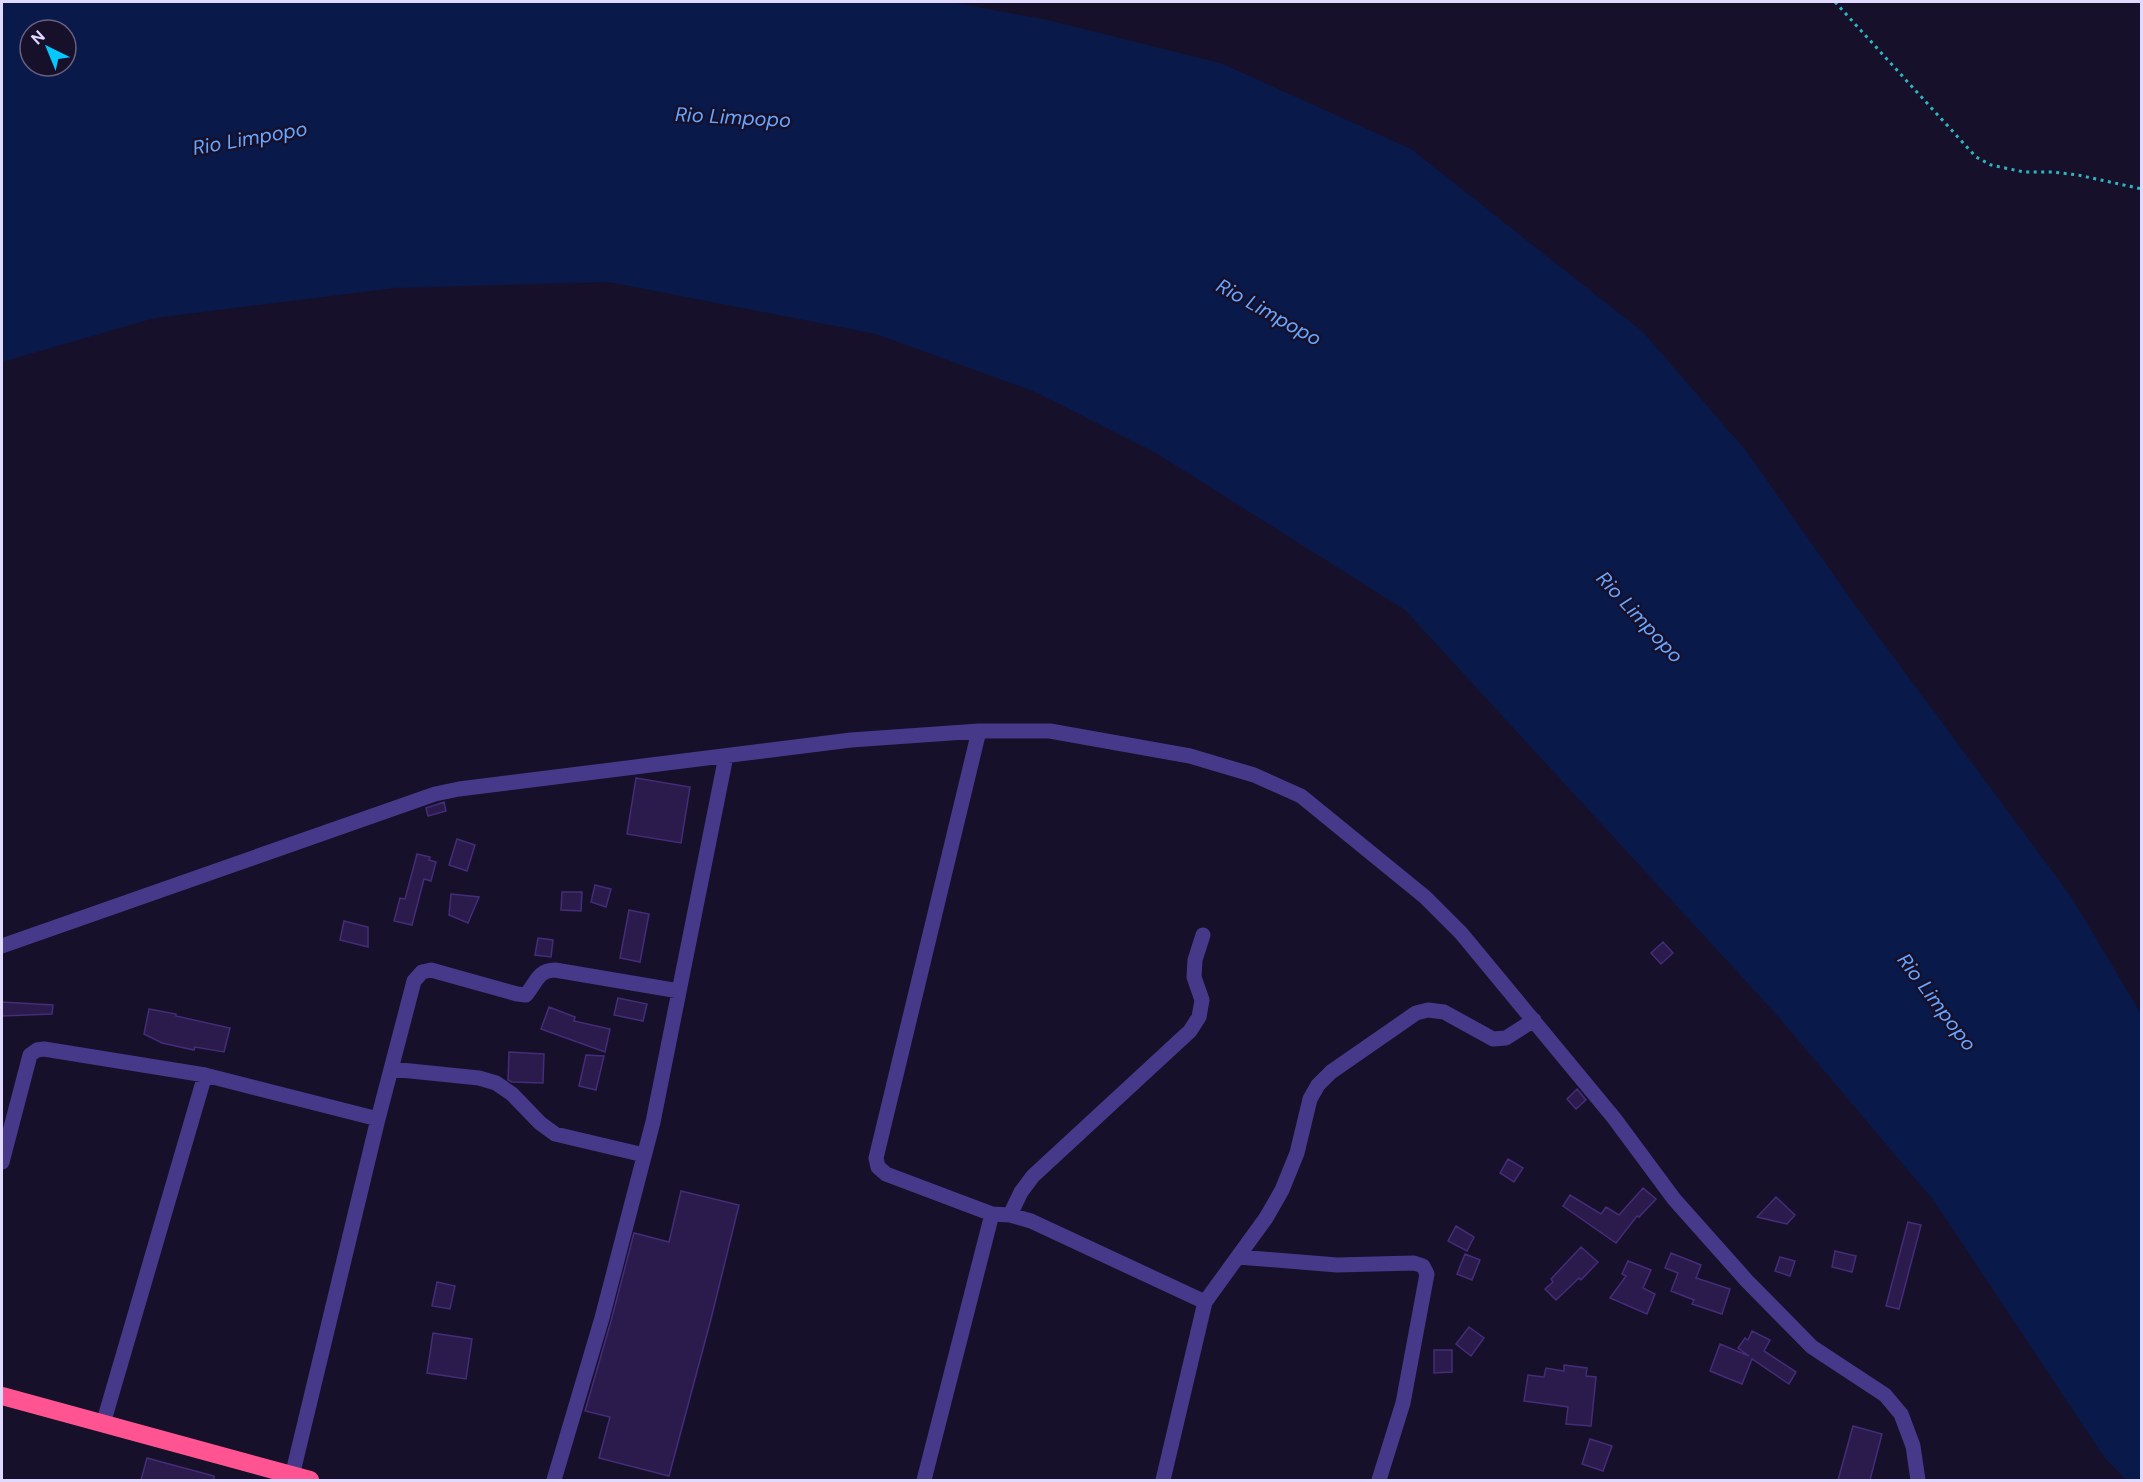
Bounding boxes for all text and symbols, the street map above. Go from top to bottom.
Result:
north arrow [18,18,78,78]
text: N [27,26,50,49]
water label: Rio Limpopo [674,101,792,133]
water label: Rio Limpopo [191,115,309,161]
water label: Rio Limpopo [1212,272,1326,352]
water label: Rio Limpopo [1591,566,1689,668]
water label: Rio Limpopo [1892,948,1982,1056]

